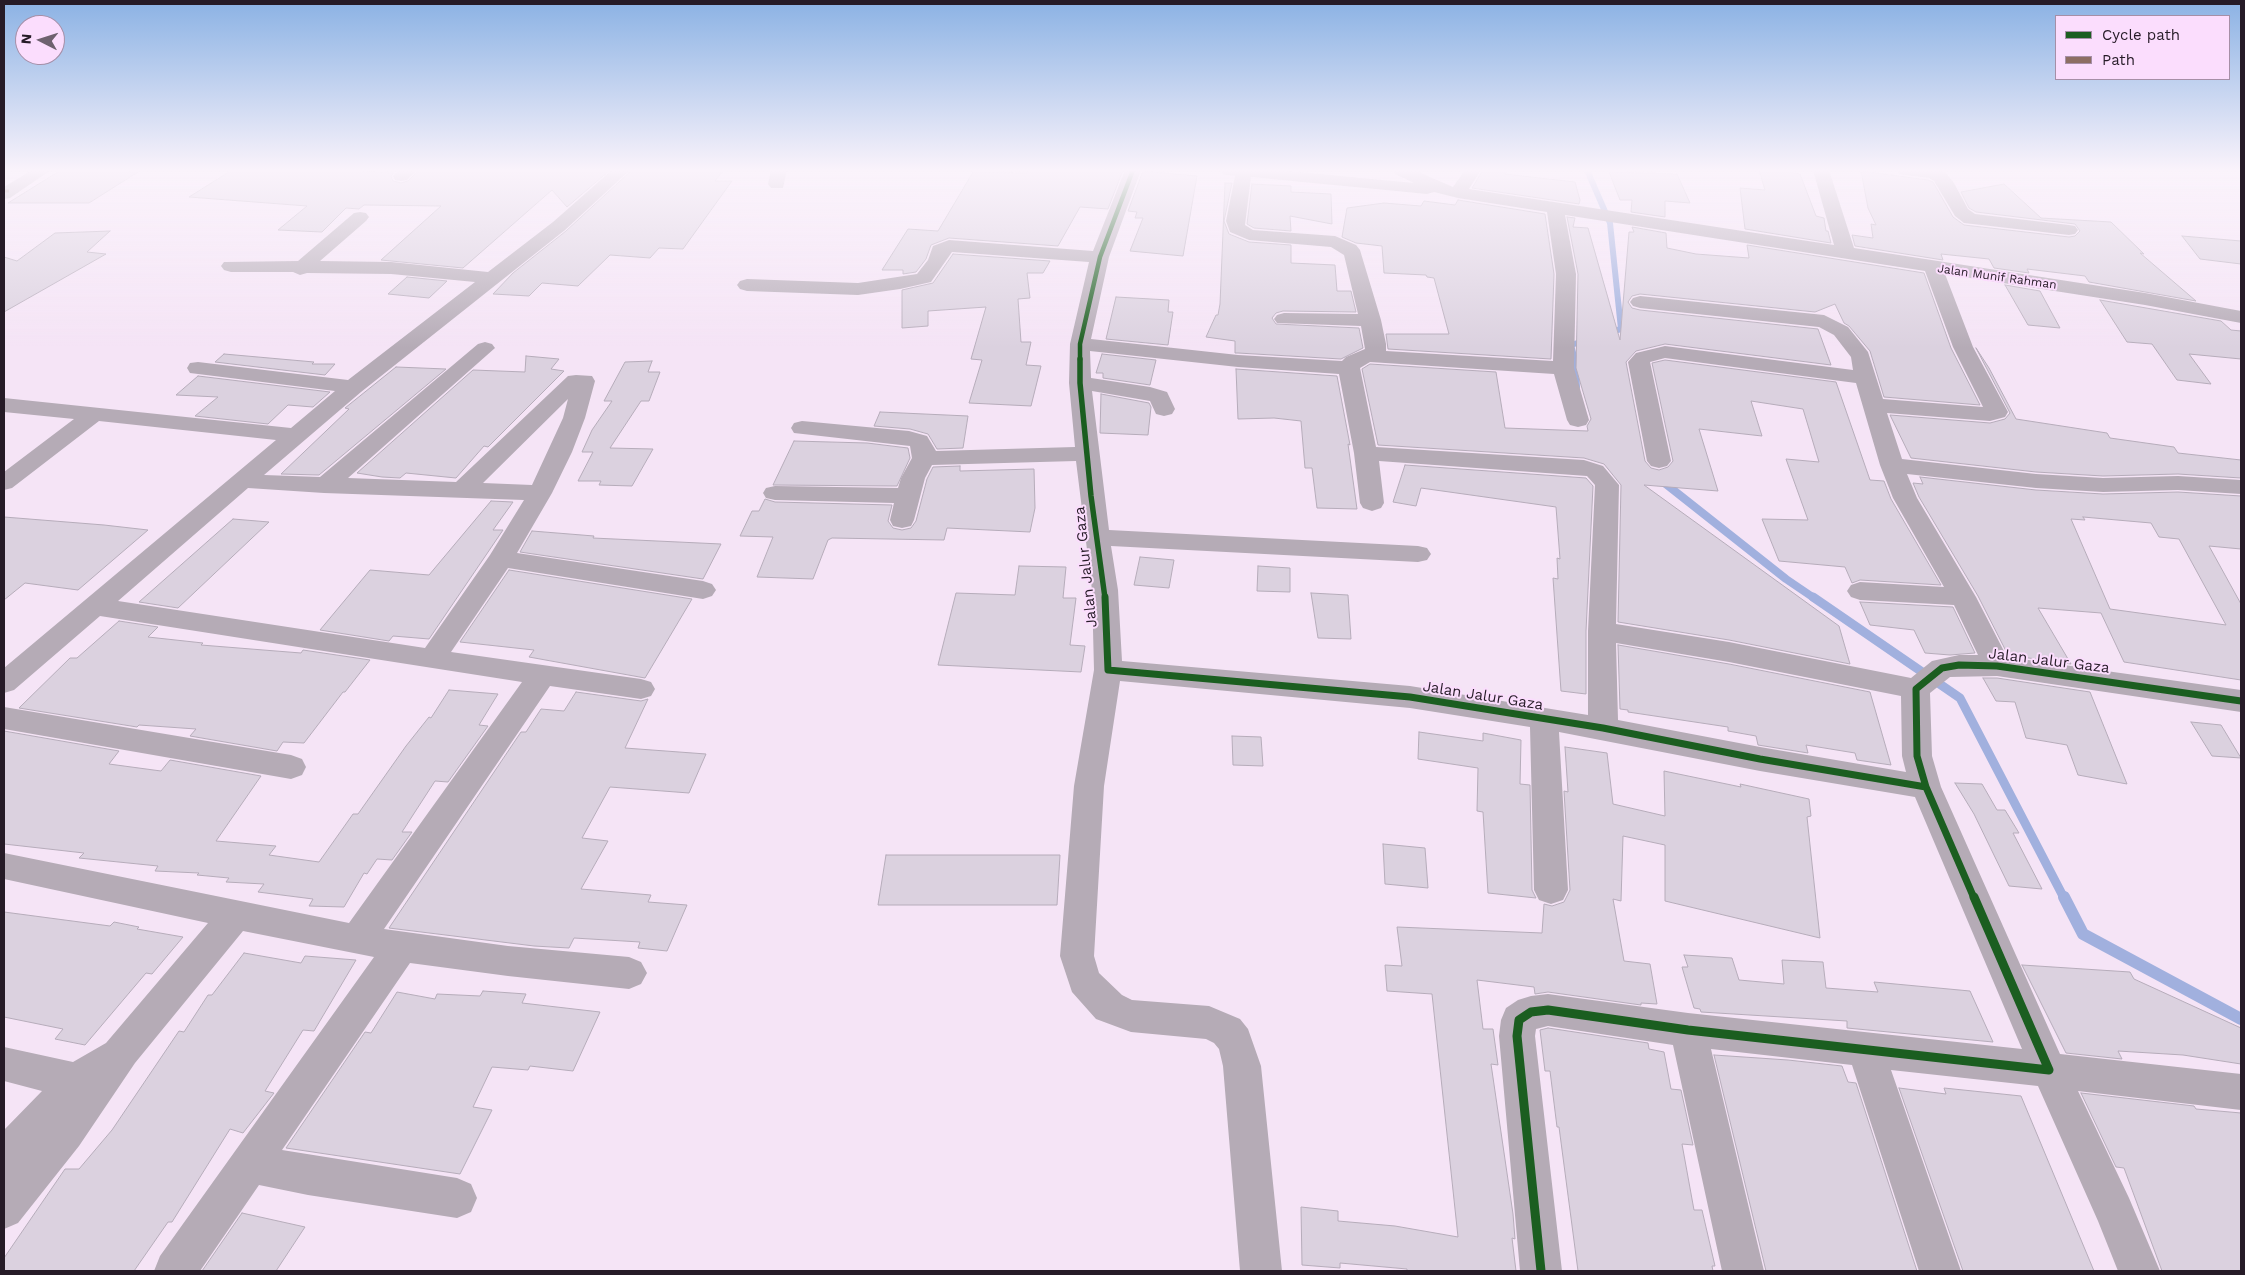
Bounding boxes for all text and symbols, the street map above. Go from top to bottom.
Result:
north arrow [15,15,65,65]
legend [2055,15,2230,80]
text: Cycle path [2102,26,2180,44]
text: N [18,33,34,45]
text: Path [2102,51,2135,69]
street label: Jalan Munif Rahman [1936,262,2058,292]
street label: Jalan Jalur Gaza [1071,505,1101,629]
street label: Jalan Jalur Gaza [1987,645,2111,677]
street label: Jalan Jalur Gaza [1421,678,1545,714]

